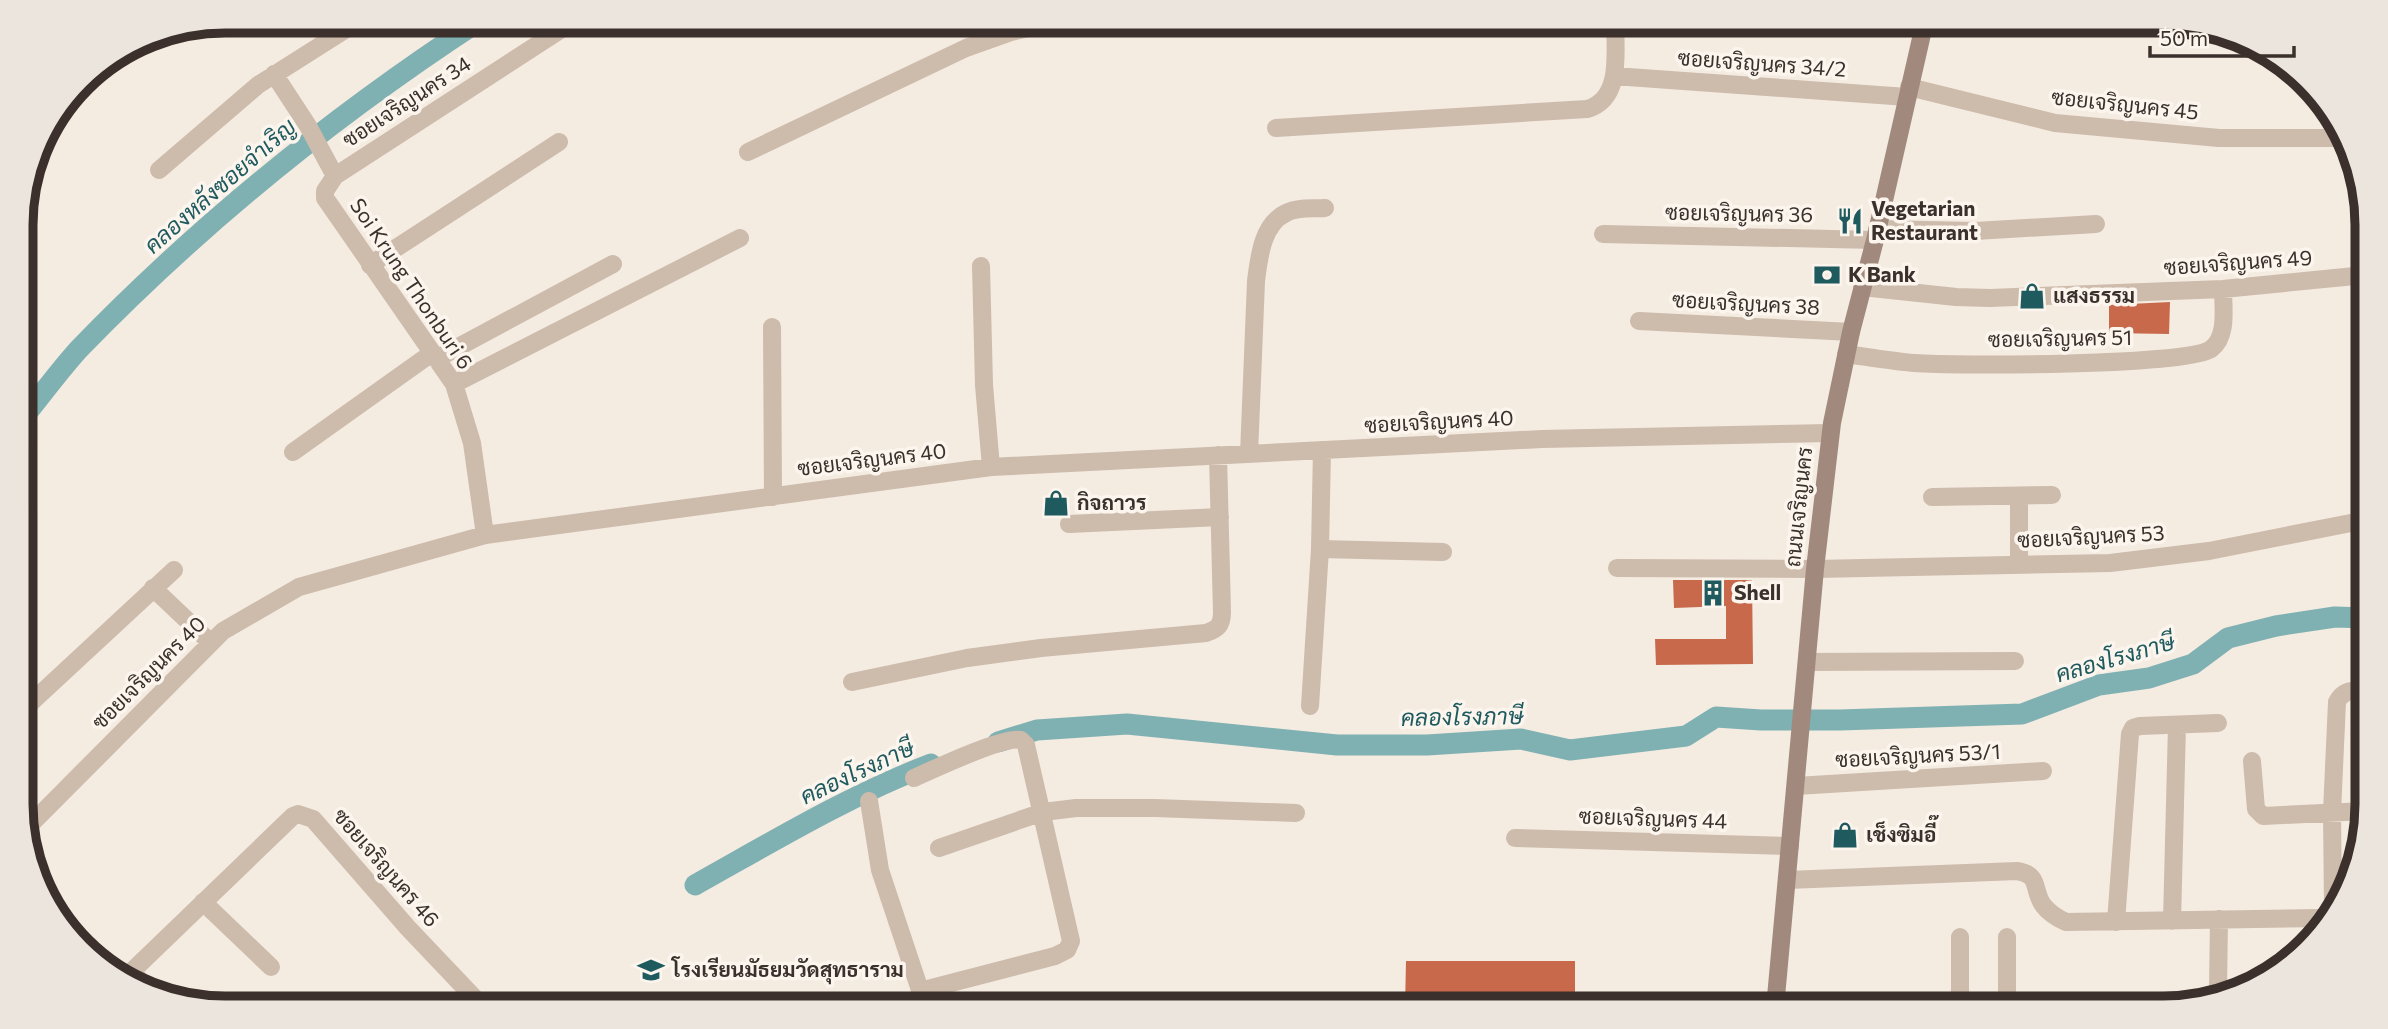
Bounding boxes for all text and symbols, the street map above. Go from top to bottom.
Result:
scale bar [2150,14,2294,58]
text: 50 m [2160,25,2208,50]
street label: ซอยเจริญนคร 34/2 [1677,44,1847,82]
street label: ซอยเจริญนคร 34 [337,50,476,152]
street label: ซอยเจริญนคร 45 [2050,83,2200,125]
water label: คลองหลังซอยจำเริญ [138,112,302,259]
street label: Soi Krung Thonburi 6 [346,193,479,373]
place label: Vegetarian Restaurant [1871,195,1978,244]
street label: ซอยเจริญนคร 36 [1665,199,1813,227]
restaurant icon: Vegetarian Restaurant [1835,206,1865,236]
street label: ซอยเจริญนคร 49 [2163,244,2313,280]
bank icon: K Bank [1812,260,1842,290]
place label: K Bank [1848,261,1916,286]
shop icon: แสงธรรม [2017,281,2047,311]
place label: แสงธรรม [2053,282,2135,307]
street label: ซอยเจริญนคร 38 [1671,286,1821,320]
street label: ซอยเจริญนคร 51 [1988,324,2132,352]
street label: ซอยเจริญนคร 40 [1364,404,1514,438]
street label: ซอยเจริญนคร 40 [796,437,948,481]
street label: ถนนเจริญนคร [1779,445,1817,568]
shop icon: กิจถาวร [1041,488,1071,518]
place label: กิจถาวร [1077,489,1147,514]
street label: ซอยเจริญนคร 53 [2017,519,2165,553]
building icon: Shell [1698,578,1728,608]
place label: Shell [1734,579,1781,604]
street label: ซอยเจริญนคร 40 [86,610,210,734]
water label: คลองโรงภาษี [2052,625,2179,687]
water label: คลองโรงภาษี [1401,700,1525,731]
water label: คลองโรงภาษี [795,731,919,810]
street label: ซอยเจริญนคร 53/1 [1835,738,2001,772]
street label: ซอยเจริญนคร 44 [1578,802,1728,834]
street label: ซอยเจริญนคร 46 [328,803,445,932]
place label: เช็งซิมอี๊ [1866,814,1940,846]
shop icon: เช็งซิมอี๊ [1830,820,1860,850]
school or university icon: โรงเรียนมัธยมวัดสุทธาราม [636,955,666,985]
place label: โรงเรียนมัธยมวัดสุทธาราม [670,956,904,985]

